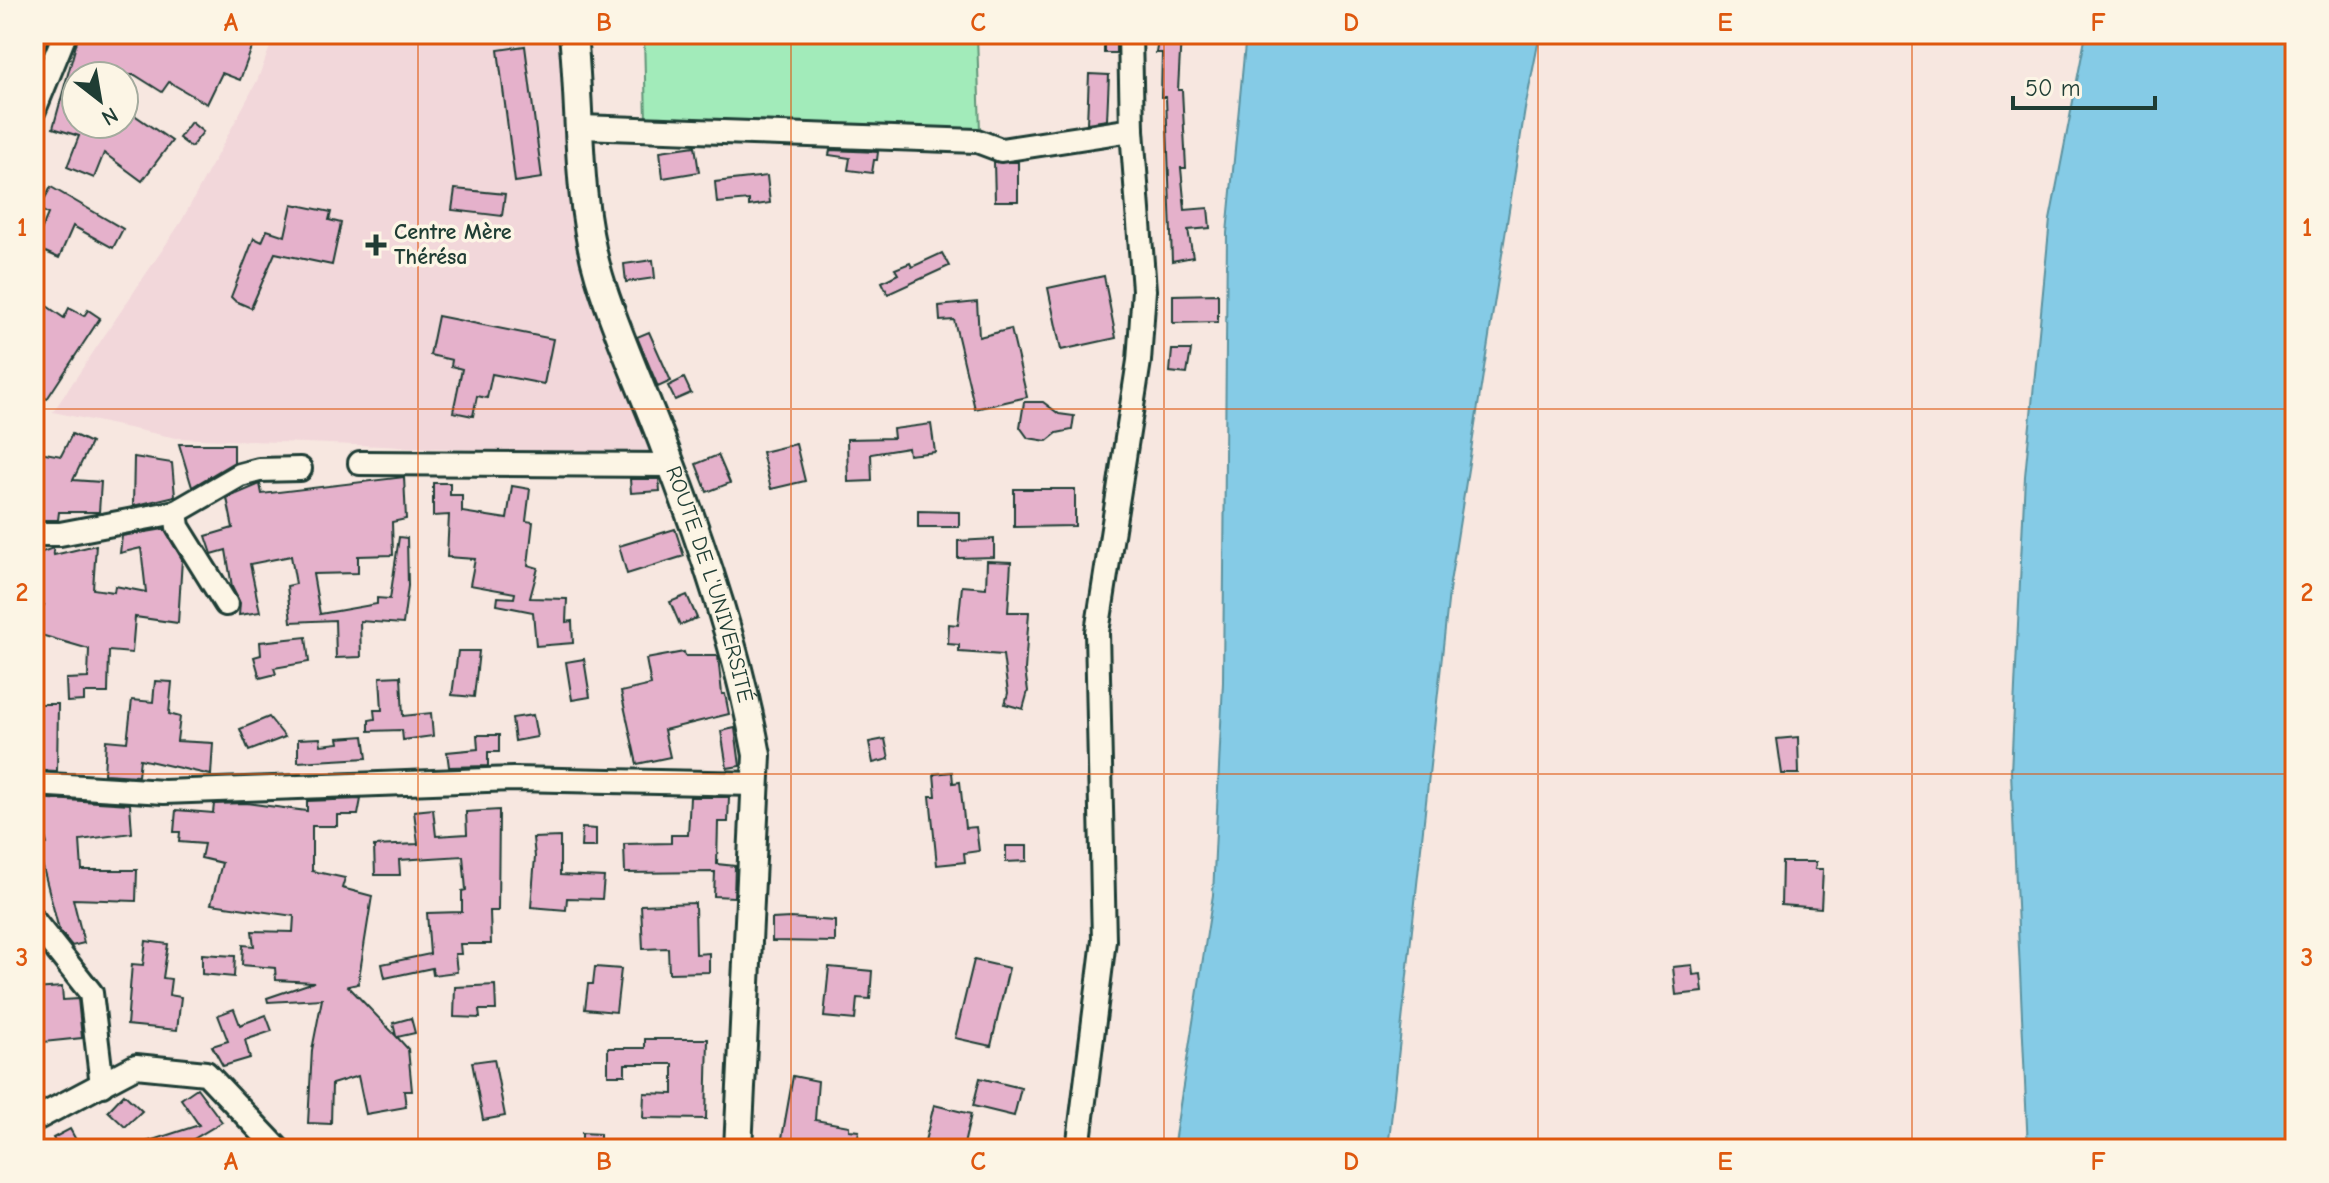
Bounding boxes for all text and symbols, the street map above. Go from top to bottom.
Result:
text: A [224,8,239,38]
text: B [596,8,612,38]
text: C [970,8,986,38]
text: D [1343,8,1359,38]
text: E [1717,8,1733,38]
text: F [2090,8,2106,38]
north arrow [60,60,140,140]
scale bar [2013,60,2155,110]
text: 50 m [2025,74,2081,102]
text: N [97,101,123,131]
text: 1 [17,213,27,243]
text: 1 [2302,213,2312,243]
place label: Centre Mère Thérésa [394,219,512,270]
marker: Centre Mère Thérésa [365,234,387,256]
street label: ROUTE DE L'UNIVERSITÉ [660,462,759,705]
text: 2 [16,578,28,608]
text: 2 [2301,578,2313,608]
text: 3 [16,943,28,973]
text: 3 [2301,943,2313,973]
text: A [224,1147,239,1177]
text: B [596,1147,612,1177]
text: C [970,1147,986,1177]
text: D [1343,1147,1359,1177]
text: E [1717,1147,1733,1177]
text: F [2090,1147,2106,1177]

